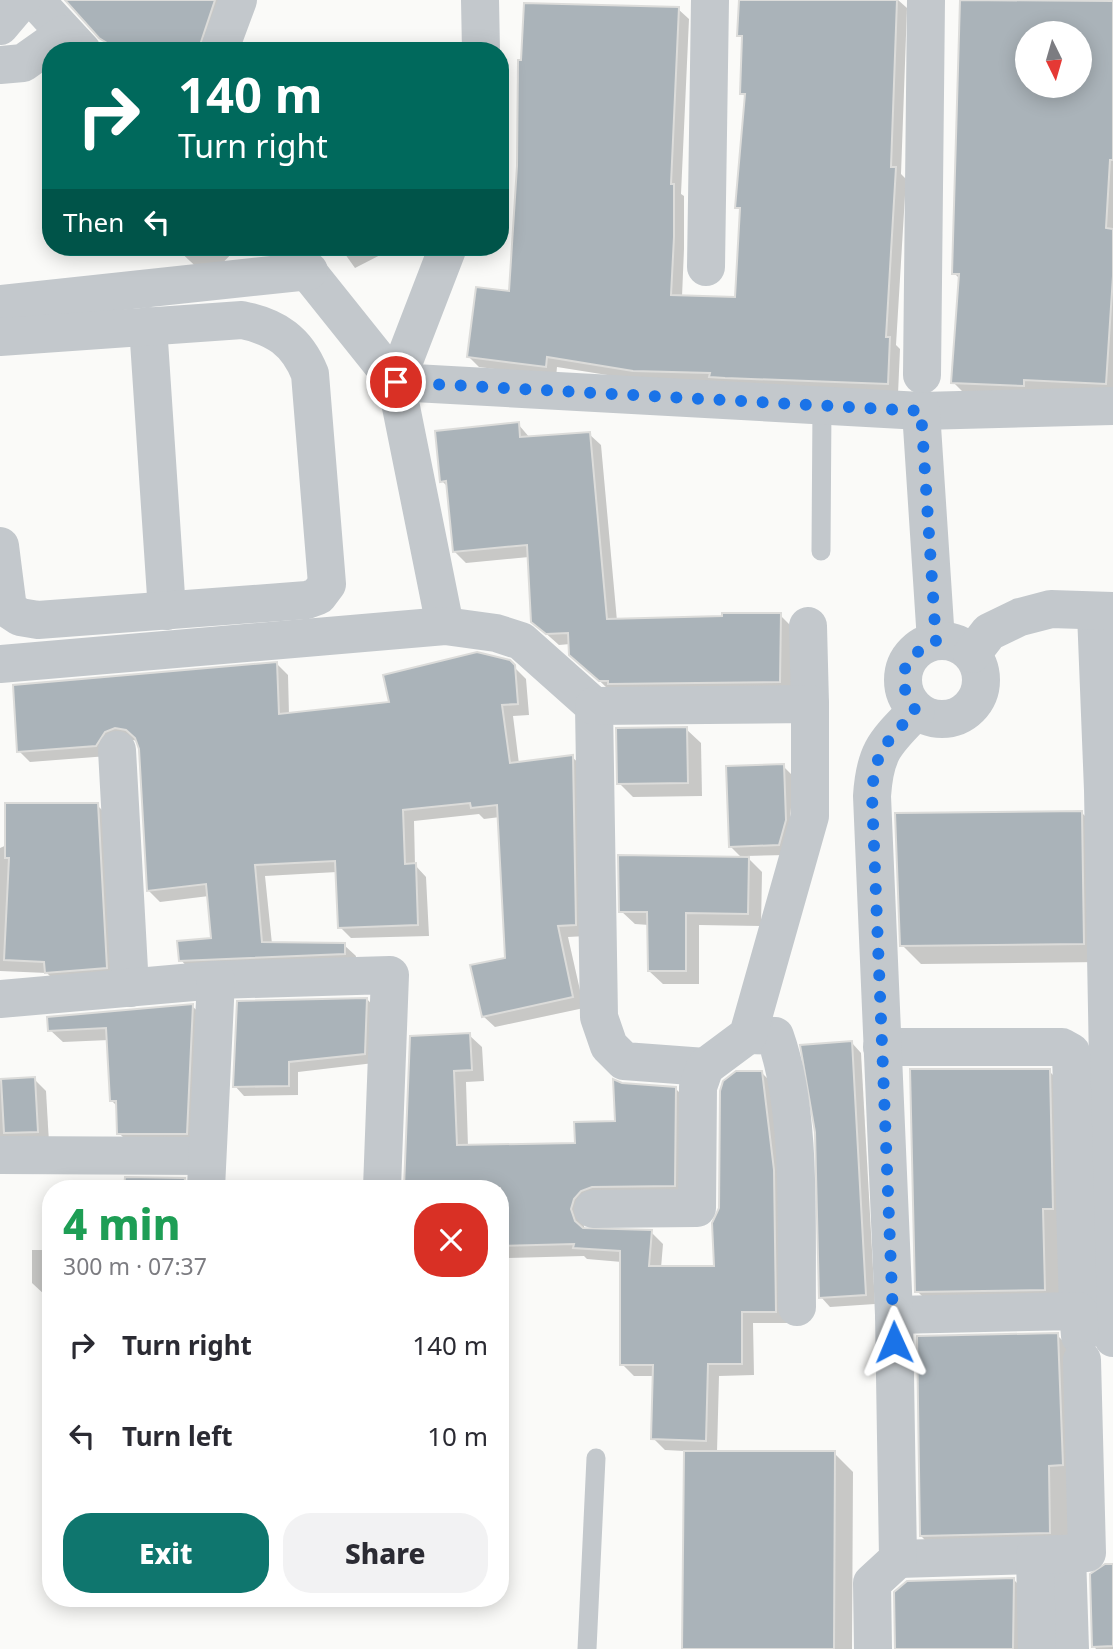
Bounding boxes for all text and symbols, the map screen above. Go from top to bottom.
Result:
north arrow [1015,21,1092,98]
map controls [1015,21,1092,98]
text: 140 m [178,61,323,127]
icon: right [63,70,154,161]
text: Turn right [178,124,328,167]
icon: left [138,203,176,241]
text: Then [63,204,124,240]
pin [366,352,426,412]
icon: arrive [377,363,415,401]
text: 4 min [63,1195,180,1252]
button: close [414,1203,488,1277]
text: 300 m · 07:37 [63,1250,207,1282]
position arrow [857,1305,931,1379]
icon: right [63,1326,101,1364]
text: Turn right [122,1327,252,1363]
text: 140 m [412,1327,488,1363]
icon: left [63,1417,101,1455]
text: Turn left [122,1418,233,1454]
text: 10 m [427,1418,488,1454]
button: Exit [63,1513,269,1593]
button: Share [283,1513,488,1593]

